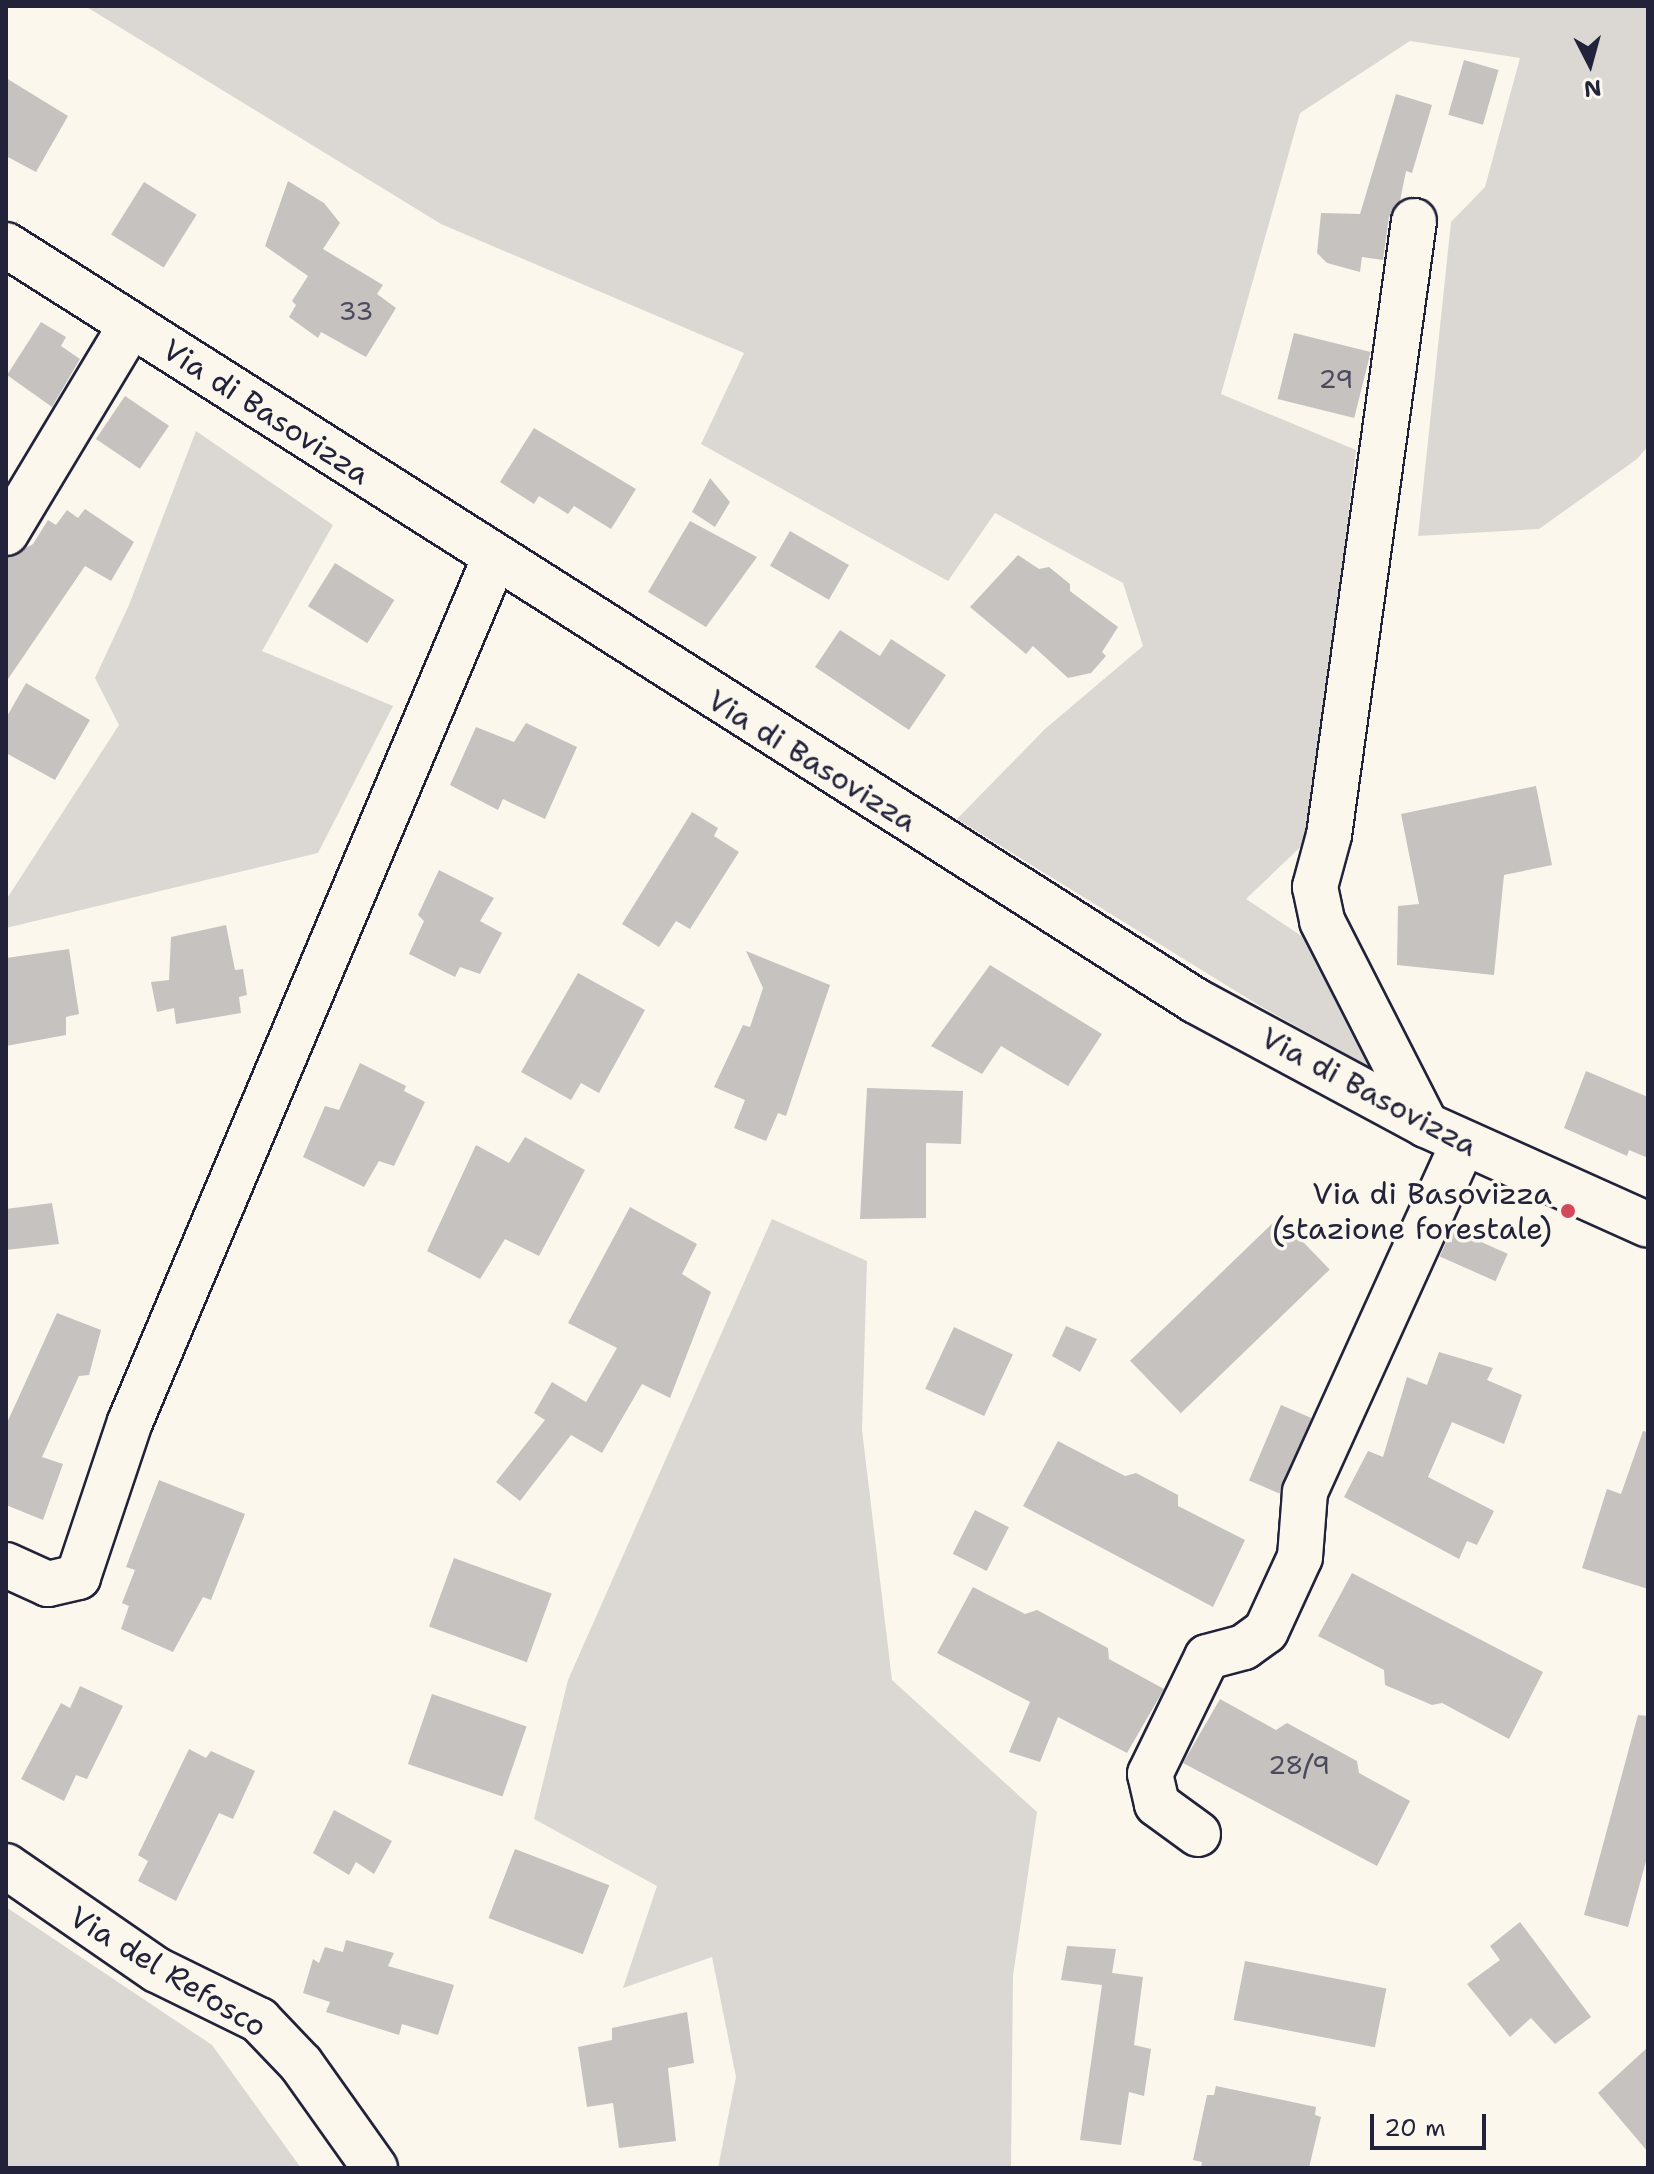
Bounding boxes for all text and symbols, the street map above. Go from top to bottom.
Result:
north arrow [1550,24,1630,104]
text: N [1582,73,1603,104]
house number: 33 [339,295,373,327]
street label: Via di Basovizza [156,332,376,492]
house number: 29 [1318,363,1354,395]
street label: Via di Basovizza [701,682,923,840]
street label: Via di Basovizza [1255,1020,1483,1164]
place label: Via di Basovizza (stazione forestale) [1272,1176,1552,1246]
marker: Via di Basovizza (stazione forestale) [1559,1202,1577,1220]
house number: 28/9 [1268,1749,1330,1781]
street label: Via del Refosco [63,1899,273,2045]
scale bar [1374,2098,1490,2148]
text: 20 m [1384,2112,1446,2144]

